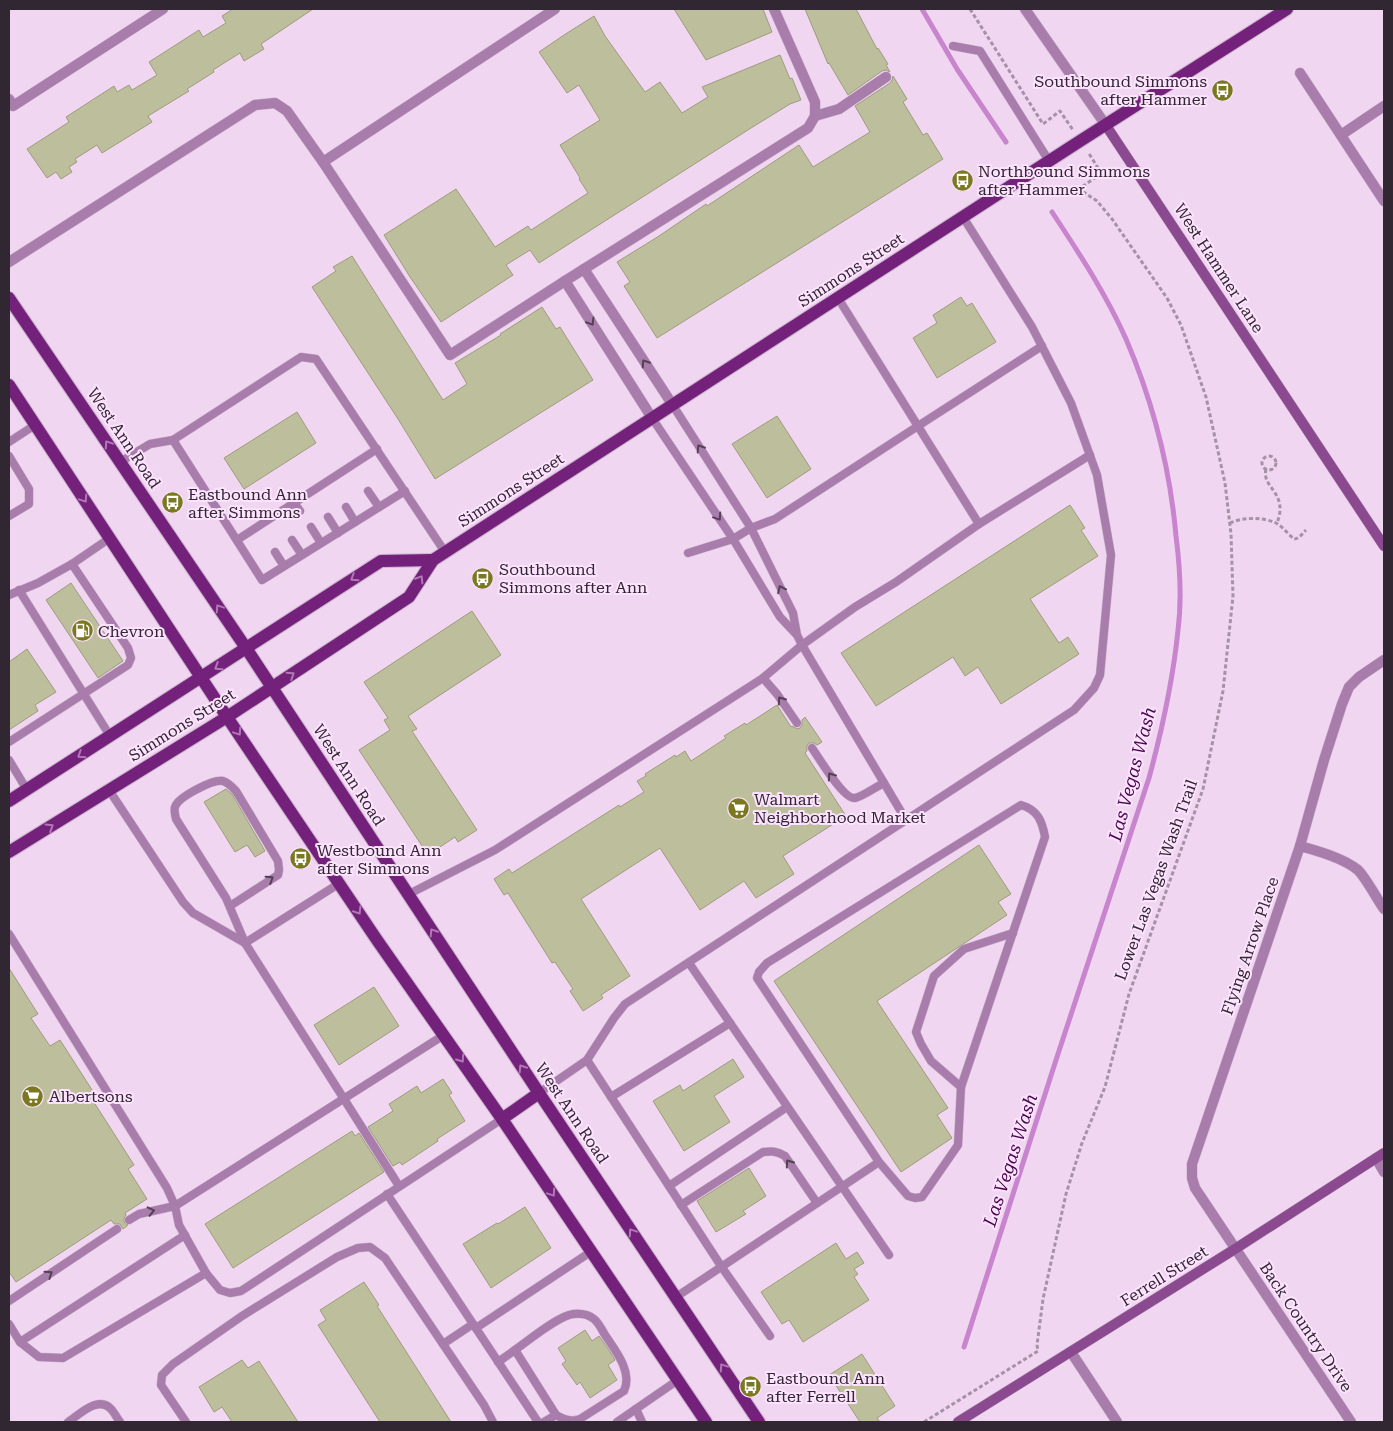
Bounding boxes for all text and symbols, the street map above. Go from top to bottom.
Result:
place label: Southbound Simmons after Hammer [1034,72,1207,109]
bus stop icon: Southbound Simmons after Hammer [1211,78,1235,102]
place label: Northbound Simmons after Hammer [978,162,1150,199]
bus stop icon: Northbound Simmons after Hammer [950,168,974,192]
street label: West Hammer Lane [1170,200,1268,336]
street label: Simmons Street [795,229,907,311]
one-way arrow [585,316,594,326]
one-way arrow [642,359,652,368]
street label: West Ann Road [83,384,165,492]
one-way arrow [105,440,114,450]
one-way arrow [697,445,707,454]
street label: Simmons Street [455,449,567,531]
place label: Eastbound Ann after Simmons [188,485,307,522]
bus stop icon: Eastbound Ann after Simmons [160,491,184,515]
one-way arrow [78,493,87,503]
one-way arrow [712,511,721,520]
place label: Southbound Simmons after Ann [499,560,647,597]
bus stop icon: Southbound Simmons after Ann [471,566,495,590]
one-way arrow [351,572,360,582]
one-way arrow [414,575,424,584]
one-way arrow [777,585,788,594]
one-way arrow [216,604,225,613]
fuel station icon: Chevron [70,619,94,643]
place label: Chevron [98,622,164,641]
one-way arrow [214,660,223,670]
one-way arrow [286,672,295,681]
street label: Simmons Street [125,685,239,765]
one-way arrow [778,696,787,706]
water label: Las Vegas Wash [1104,705,1160,844]
street label: West Ann Road [309,721,389,829]
one-way arrow [232,727,241,736]
one-way arrow [77,748,86,758]
one-way arrow [828,772,837,781]
street label: Lower Las Vegas Wash Trail [1111,777,1201,983]
place label: Walmart Neighborhood Market [754,790,926,827]
supermarket icon: Walmart Neighborhood Market [726,796,750,820]
one-way arrow [45,823,54,833]
place label: Westbound Ann after Simmons [317,841,442,878]
bus stop icon: Westbound Ann after Simmons [289,847,313,871]
street label: Flying Arrow Place [1217,874,1283,1018]
one-way arrow [265,876,274,886]
one-way arrow [352,905,361,914]
one-way arrow [430,928,440,937]
one-way arrow [455,1053,464,1062]
street label: West Ann Road [531,1059,613,1167]
one-way arrow [519,1064,529,1073]
supermarket icon: Albertsons [21,1084,45,1108]
place label: Albertsons [49,1087,133,1106]
water label: Las Vegas Wash [978,1091,1041,1230]
one-way arrow [786,1159,795,1168]
one-way arrow [546,1187,555,1197]
one-way arrow [147,1206,156,1217]
one-way arrow [629,1228,638,1238]
street label: Ferrell Street [1117,1242,1211,1310]
street label: Back Country Drive [1256,1259,1357,1396]
one-way arrow [44,1271,53,1280]
one-way arrow [720,1363,729,1373]
place label: Eastbound Ann after Ferrell [766,1369,885,1406]
bus stop icon: Eastbound Ann after Ferrell [738,1375,762,1399]

